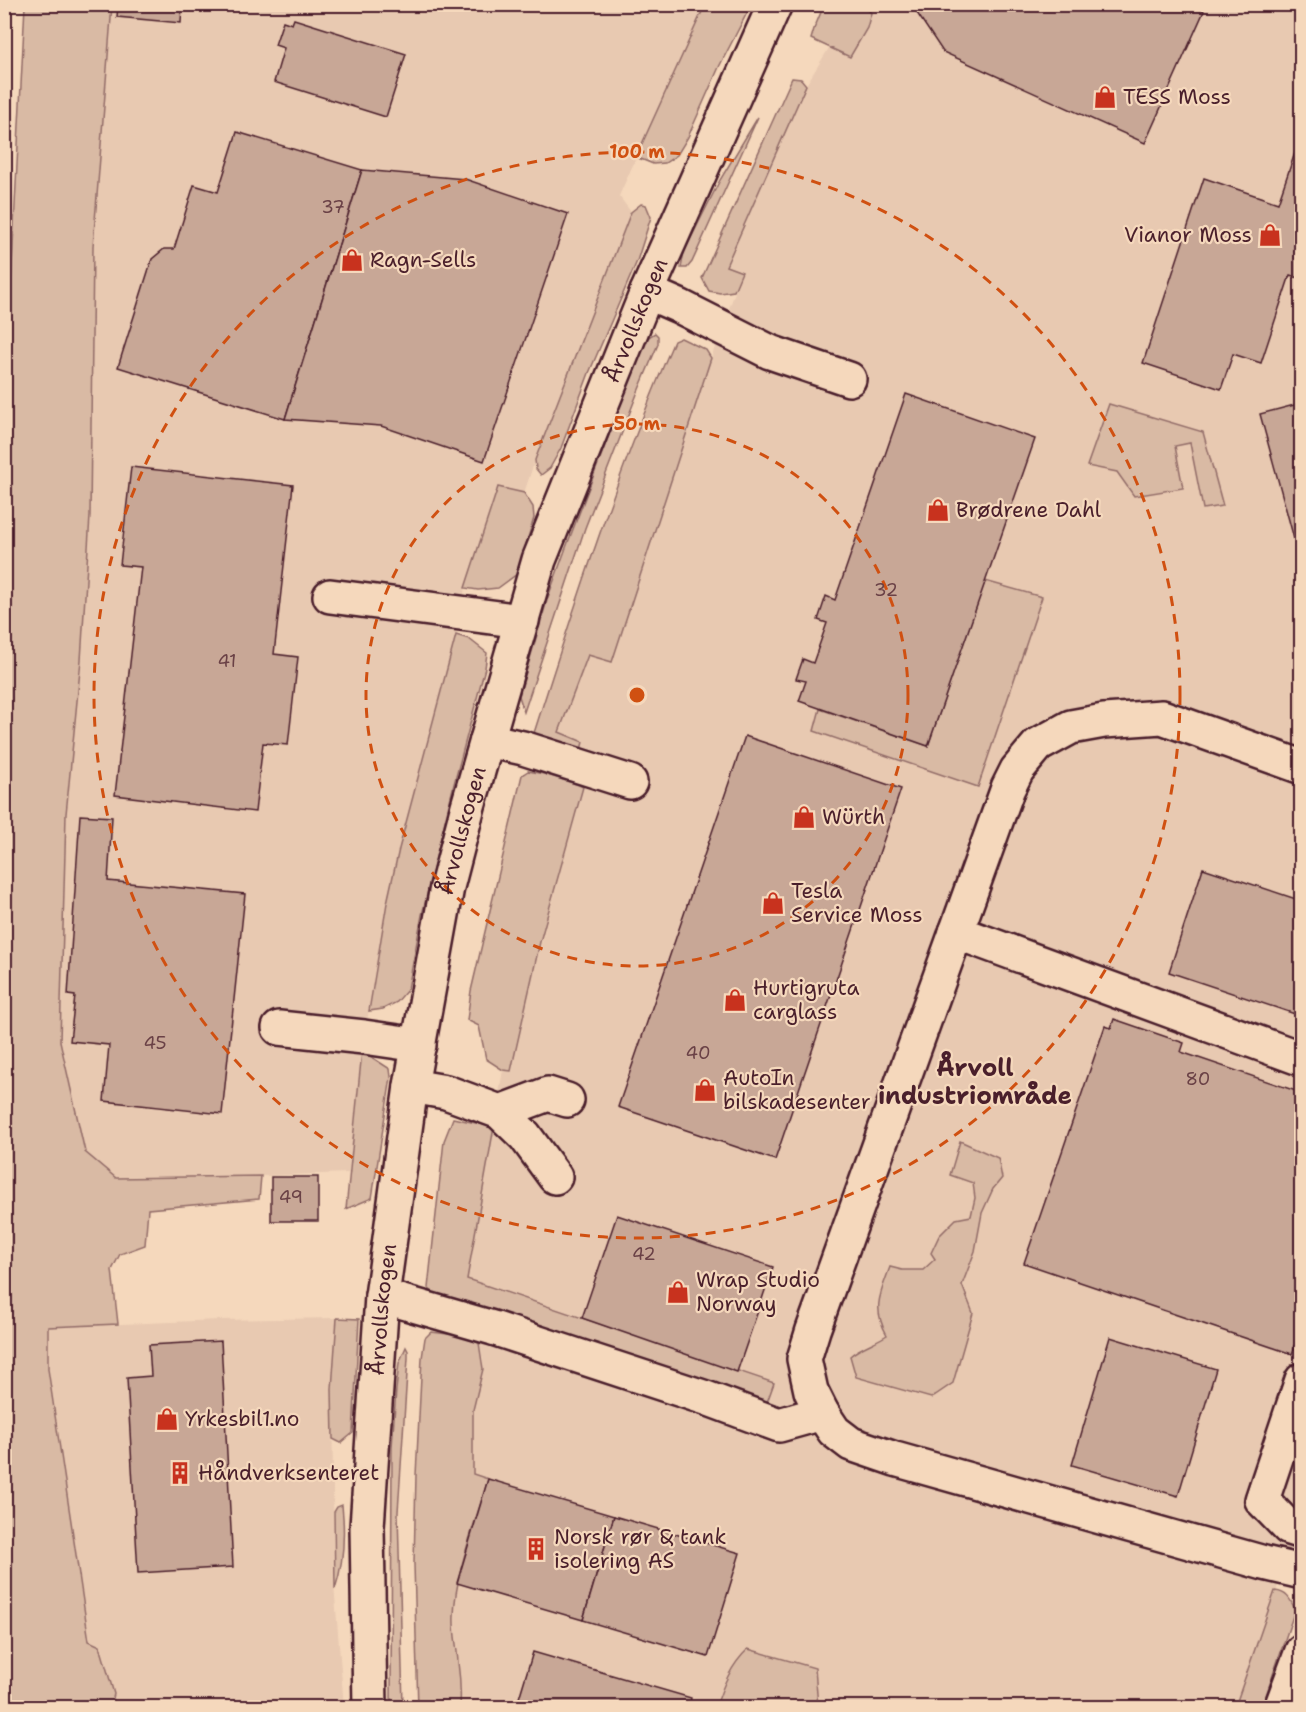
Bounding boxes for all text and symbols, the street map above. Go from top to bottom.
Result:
place label: TESS Moss [1123,83,1231,111]
shop icon: TESS Moss [1092,84,1118,110]
text: 100 m [609,140,665,164]
house number: 37 [321,195,345,219]
place label: Vianor Moss [1124,221,1252,249]
shop icon: Vianor Moss [1257,222,1283,248]
place label: Ragn-Sells [370,246,476,274]
shop icon: Ragn-Sells [339,247,365,273]
street label: Årvollskogen [597,254,674,387]
text: 50 m [614,412,661,436]
place label: Brødrene Dahl [956,496,1102,524]
shop icon: Brødrene Dahl [925,497,951,523]
house number: 32 [874,578,898,602]
house number: 41 [217,649,237,673]
centre of rings [627,685,647,705]
street label: Årvollskogen [431,763,493,897]
place label: Würth [822,803,885,831]
shop icon: Würth [791,804,817,830]
place label: Tesla Service Moss [791,877,923,929]
shop icon: Tesla Service Moss [760,890,786,916]
place label: Hurtigruta carglass [753,974,860,1026]
shop icon: Hurtigruta carglass [722,987,748,1013]
house number: 45 [143,1031,167,1055]
house number: 40 [685,1041,711,1065]
district label: Årvoll industriområde [878,1051,1072,1112]
place label: AutoIn bilskadesenter [723,1064,871,1116]
house number: 80 [1186,1067,1210,1091]
shop icon: AutoIn bilskadesenter [692,1077,718,1103]
house number: 49 [279,1185,303,1209]
street label: Årvollskogen [362,1242,403,1376]
house number: 42 [632,1242,656,1266]
place label: Wrap Studio Norway [696,1266,820,1318]
shop icon: Wrap Studio Norway [665,1279,691,1305]
place label: Yrkesbil1.no [185,1405,299,1433]
shop icon: Yrkesbil1.no [154,1406,180,1432]
place label: Håndverksenteret [198,1459,379,1487]
building icon: Håndverksenteret [167,1460,193,1486]
place label: Norsk rør & tank isolering AS [554,1523,727,1575]
building icon: Norsk rør & tank isolering AS [523,1536,549,1562]

